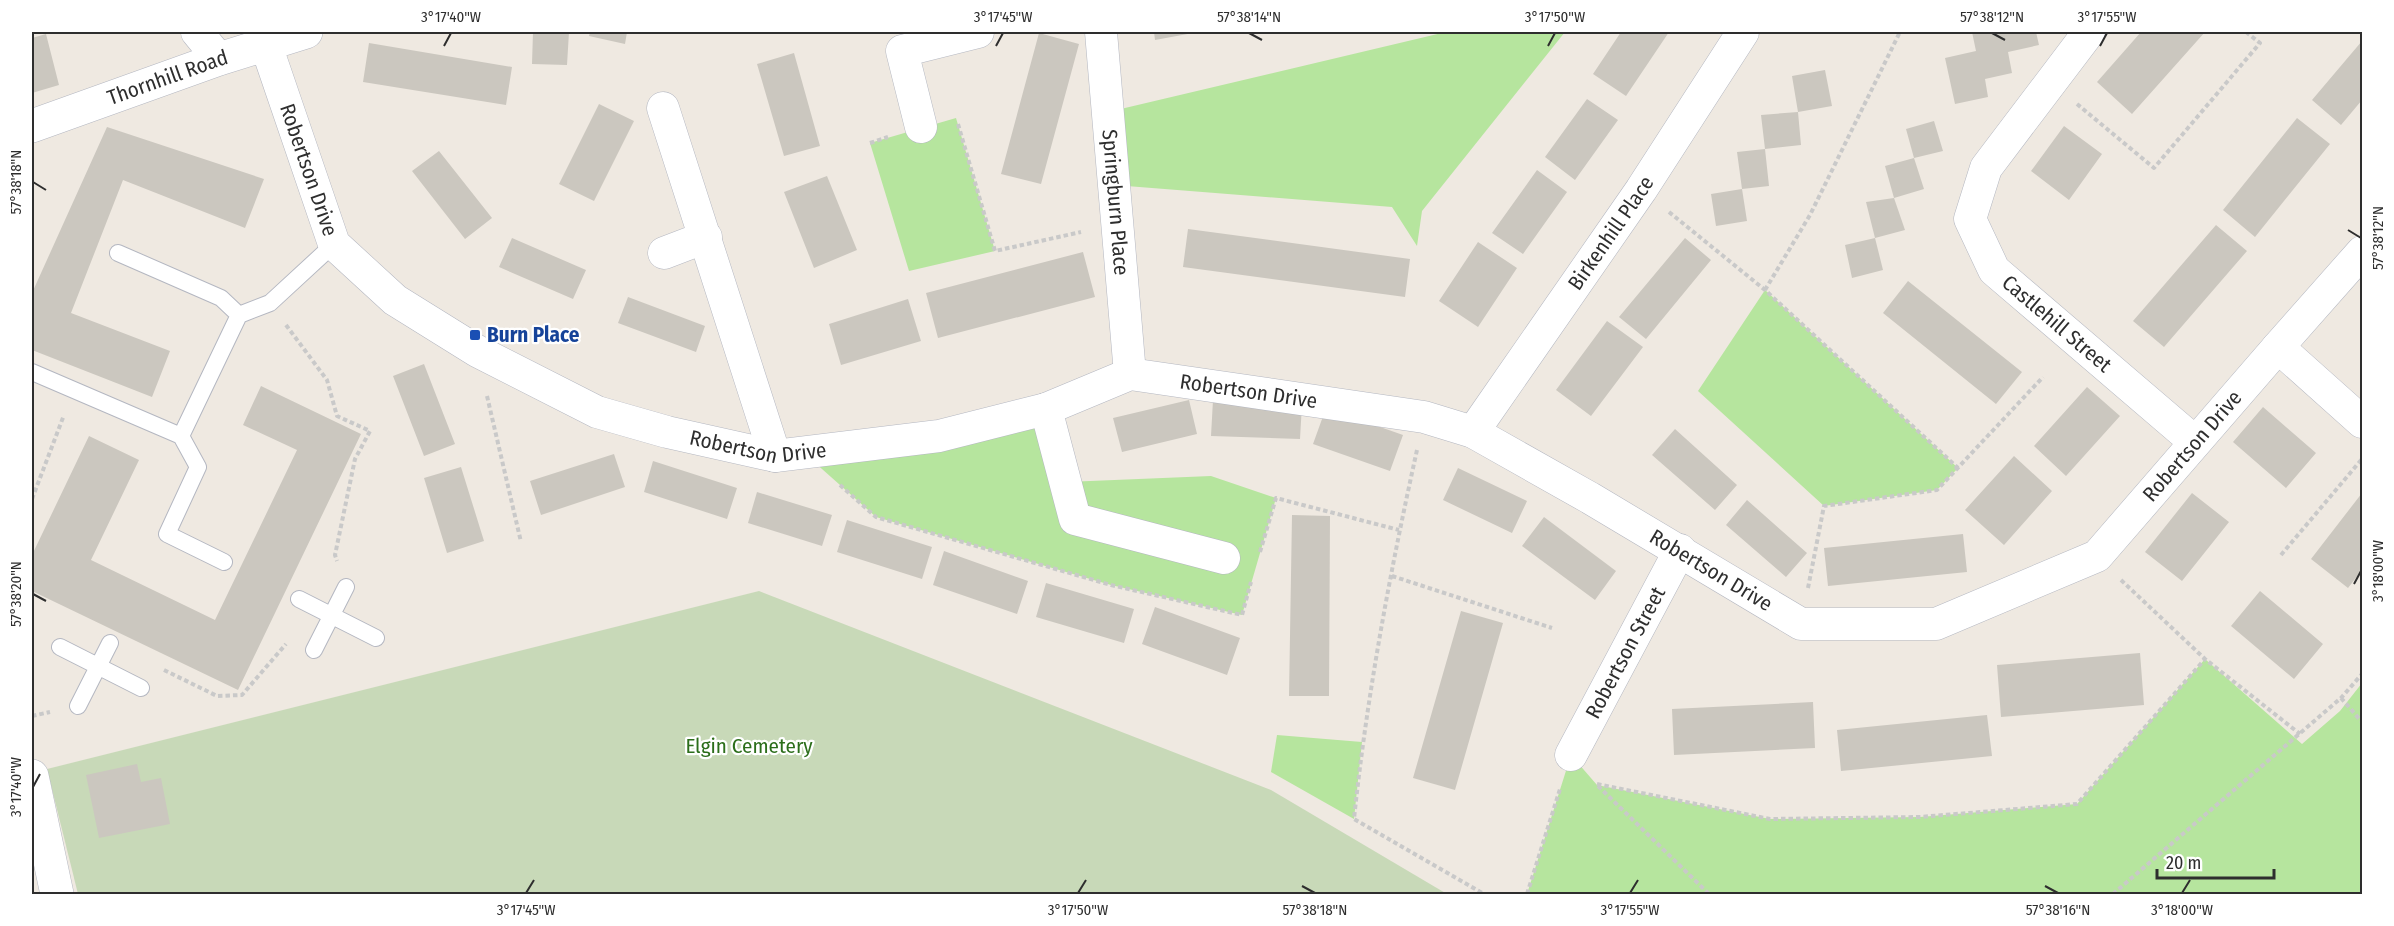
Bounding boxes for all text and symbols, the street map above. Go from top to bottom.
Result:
text: 3°17'40"W [421,8,481,26]
text: 3°17'45"W [974,8,1032,26]
text: 57°38'14"N [1217,8,1281,26]
text: 3°17'50"W [1525,8,1585,26]
text: 57°38'12"N [1960,8,2024,26]
text: 3°17'55"W [2077,8,2137,26]
street label: Thornhill Road [104,44,231,111]
street label: Robertson Drive [274,100,343,240]
street label: Springburn Place [1096,128,1135,276]
text: 57°38'18"N [7,150,25,214]
street label: Birkenhill Place [1562,171,1659,295]
text: 57°38'12"N [2369,206,2387,270]
street label: Castlehill Street [1997,270,2117,378]
place label: Burn Place [487,322,580,348]
marker: Burn Place [468,328,482,342]
street label: Robertson Drive [1178,368,1319,414]
street label: Robertson Drive [2137,385,2247,507]
street label: Robertson Drive [687,424,828,469]
street label: Robertson Drive [1645,524,1777,617]
text: 3°18'00"W [2369,540,2387,602]
text: 57°38'20"N [7,561,25,627]
street label: Robertson Street [1580,582,1671,723]
park label: Elgin Cemetery [685,733,813,759]
text: 3°17'40"W [7,757,25,817]
scale bar [2157,842,2274,880]
text: 20 m [2166,852,2201,874]
text: 3°17'45"W [497,901,555,919]
text: 3°17'50"W [1048,901,1108,919]
text: 57°38'18"N [1283,901,1347,919]
text: 3°17'55"W [1600,901,1660,919]
text: 57°38'16"N [2026,901,2090,919]
text: 3°18'00"W [2151,901,2213,919]

